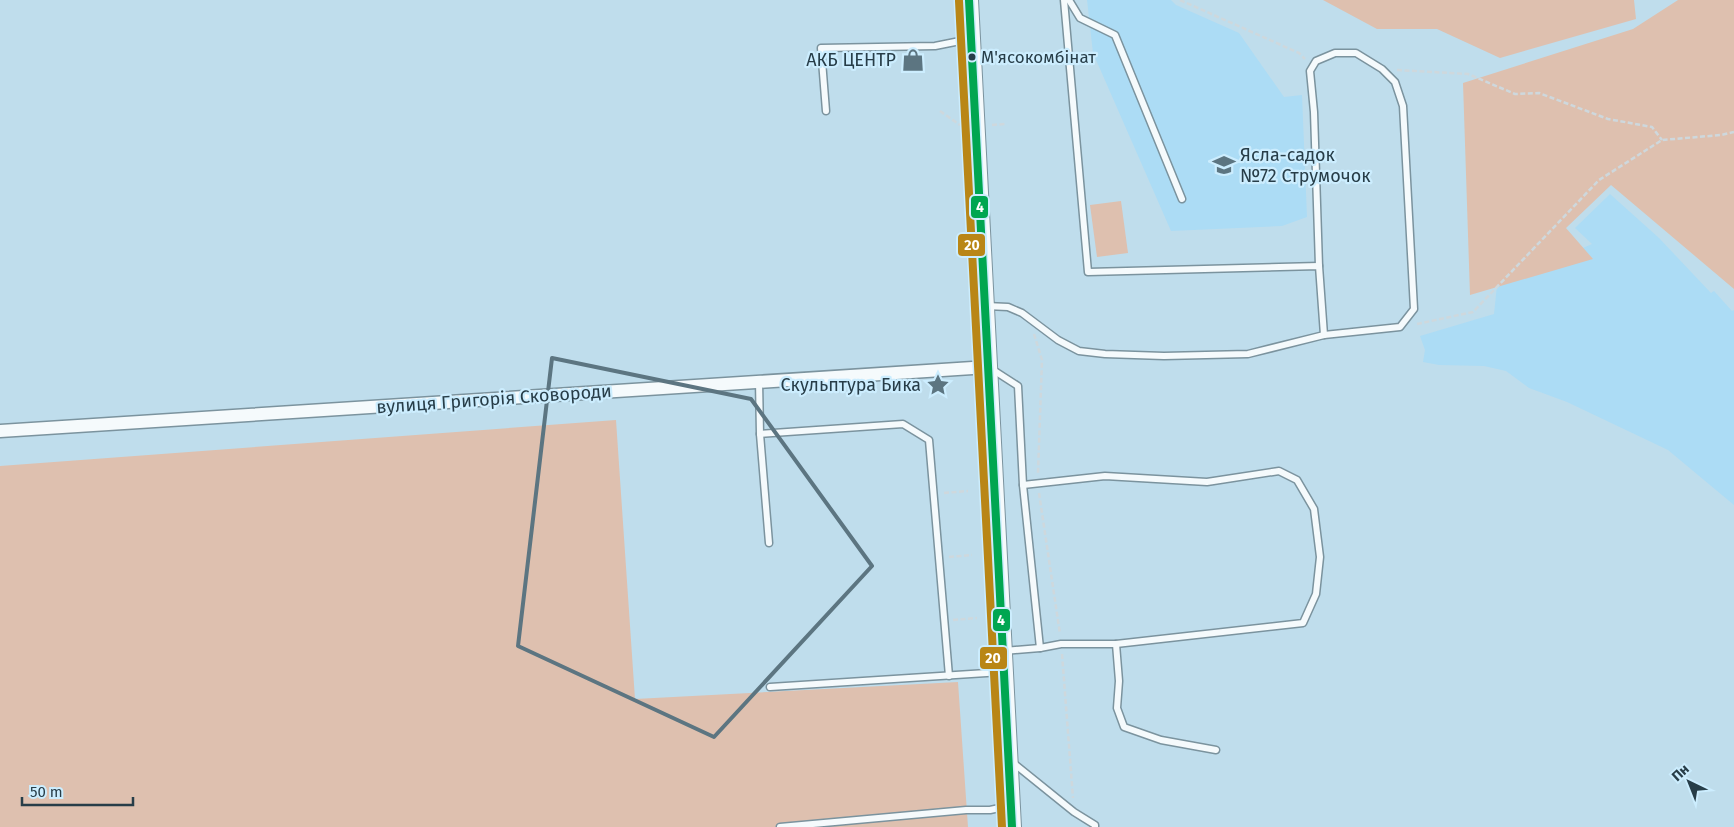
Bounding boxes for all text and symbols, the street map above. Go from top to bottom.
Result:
shop icon: АКБ ЦЕНТР [900,47,926,73]
place label: М'ясокомбінат [981,47,1096,68]
place label: АКБ ЦЕНТР [806,49,896,71]
marker: М'ясокомбінат [967,52,977,62]
place label: Ясла-садок №72 Струмочок [1240,144,1371,187]
school or university icon: Ясла-садок №72 Струмочок [1211,152,1237,178]
line badge: 4 [970,195,989,219]
text: 4 [976,199,984,216]
line badge: 20 [957,233,986,257]
text: 20 [964,237,980,254]
place icon: Cкульптура Бика [925,372,951,398]
place label: Cкульптура Бика [781,374,921,396]
street label: вулиця Григорія Сковороди [376,380,612,418]
line badge: 4 [992,608,1011,632]
text: 4 [997,612,1005,629]
line badge: 20 [979,646,1008,670]
text: 20 [985,650,1001,667]
north arrow [1664,757,1714,807]
text: Пн [1668,761,1693,785]
scale bar [22,774,134,806]
text: 50 m [30,783,63,801]

